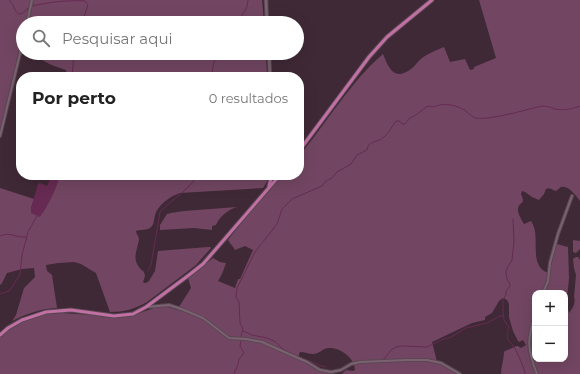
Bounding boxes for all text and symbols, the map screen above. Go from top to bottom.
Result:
search box [16,16,304,60]
icon: search [30,27,52,49]
text: Pesquisar aqui [62,29,173,48]
text: Por perto [32,88,116,108]
text: 0 resultados [209,90,288,106]
map controls [532,290,568,362]
button: + [532,290,568,326]
button: − [532,326,568,362]

